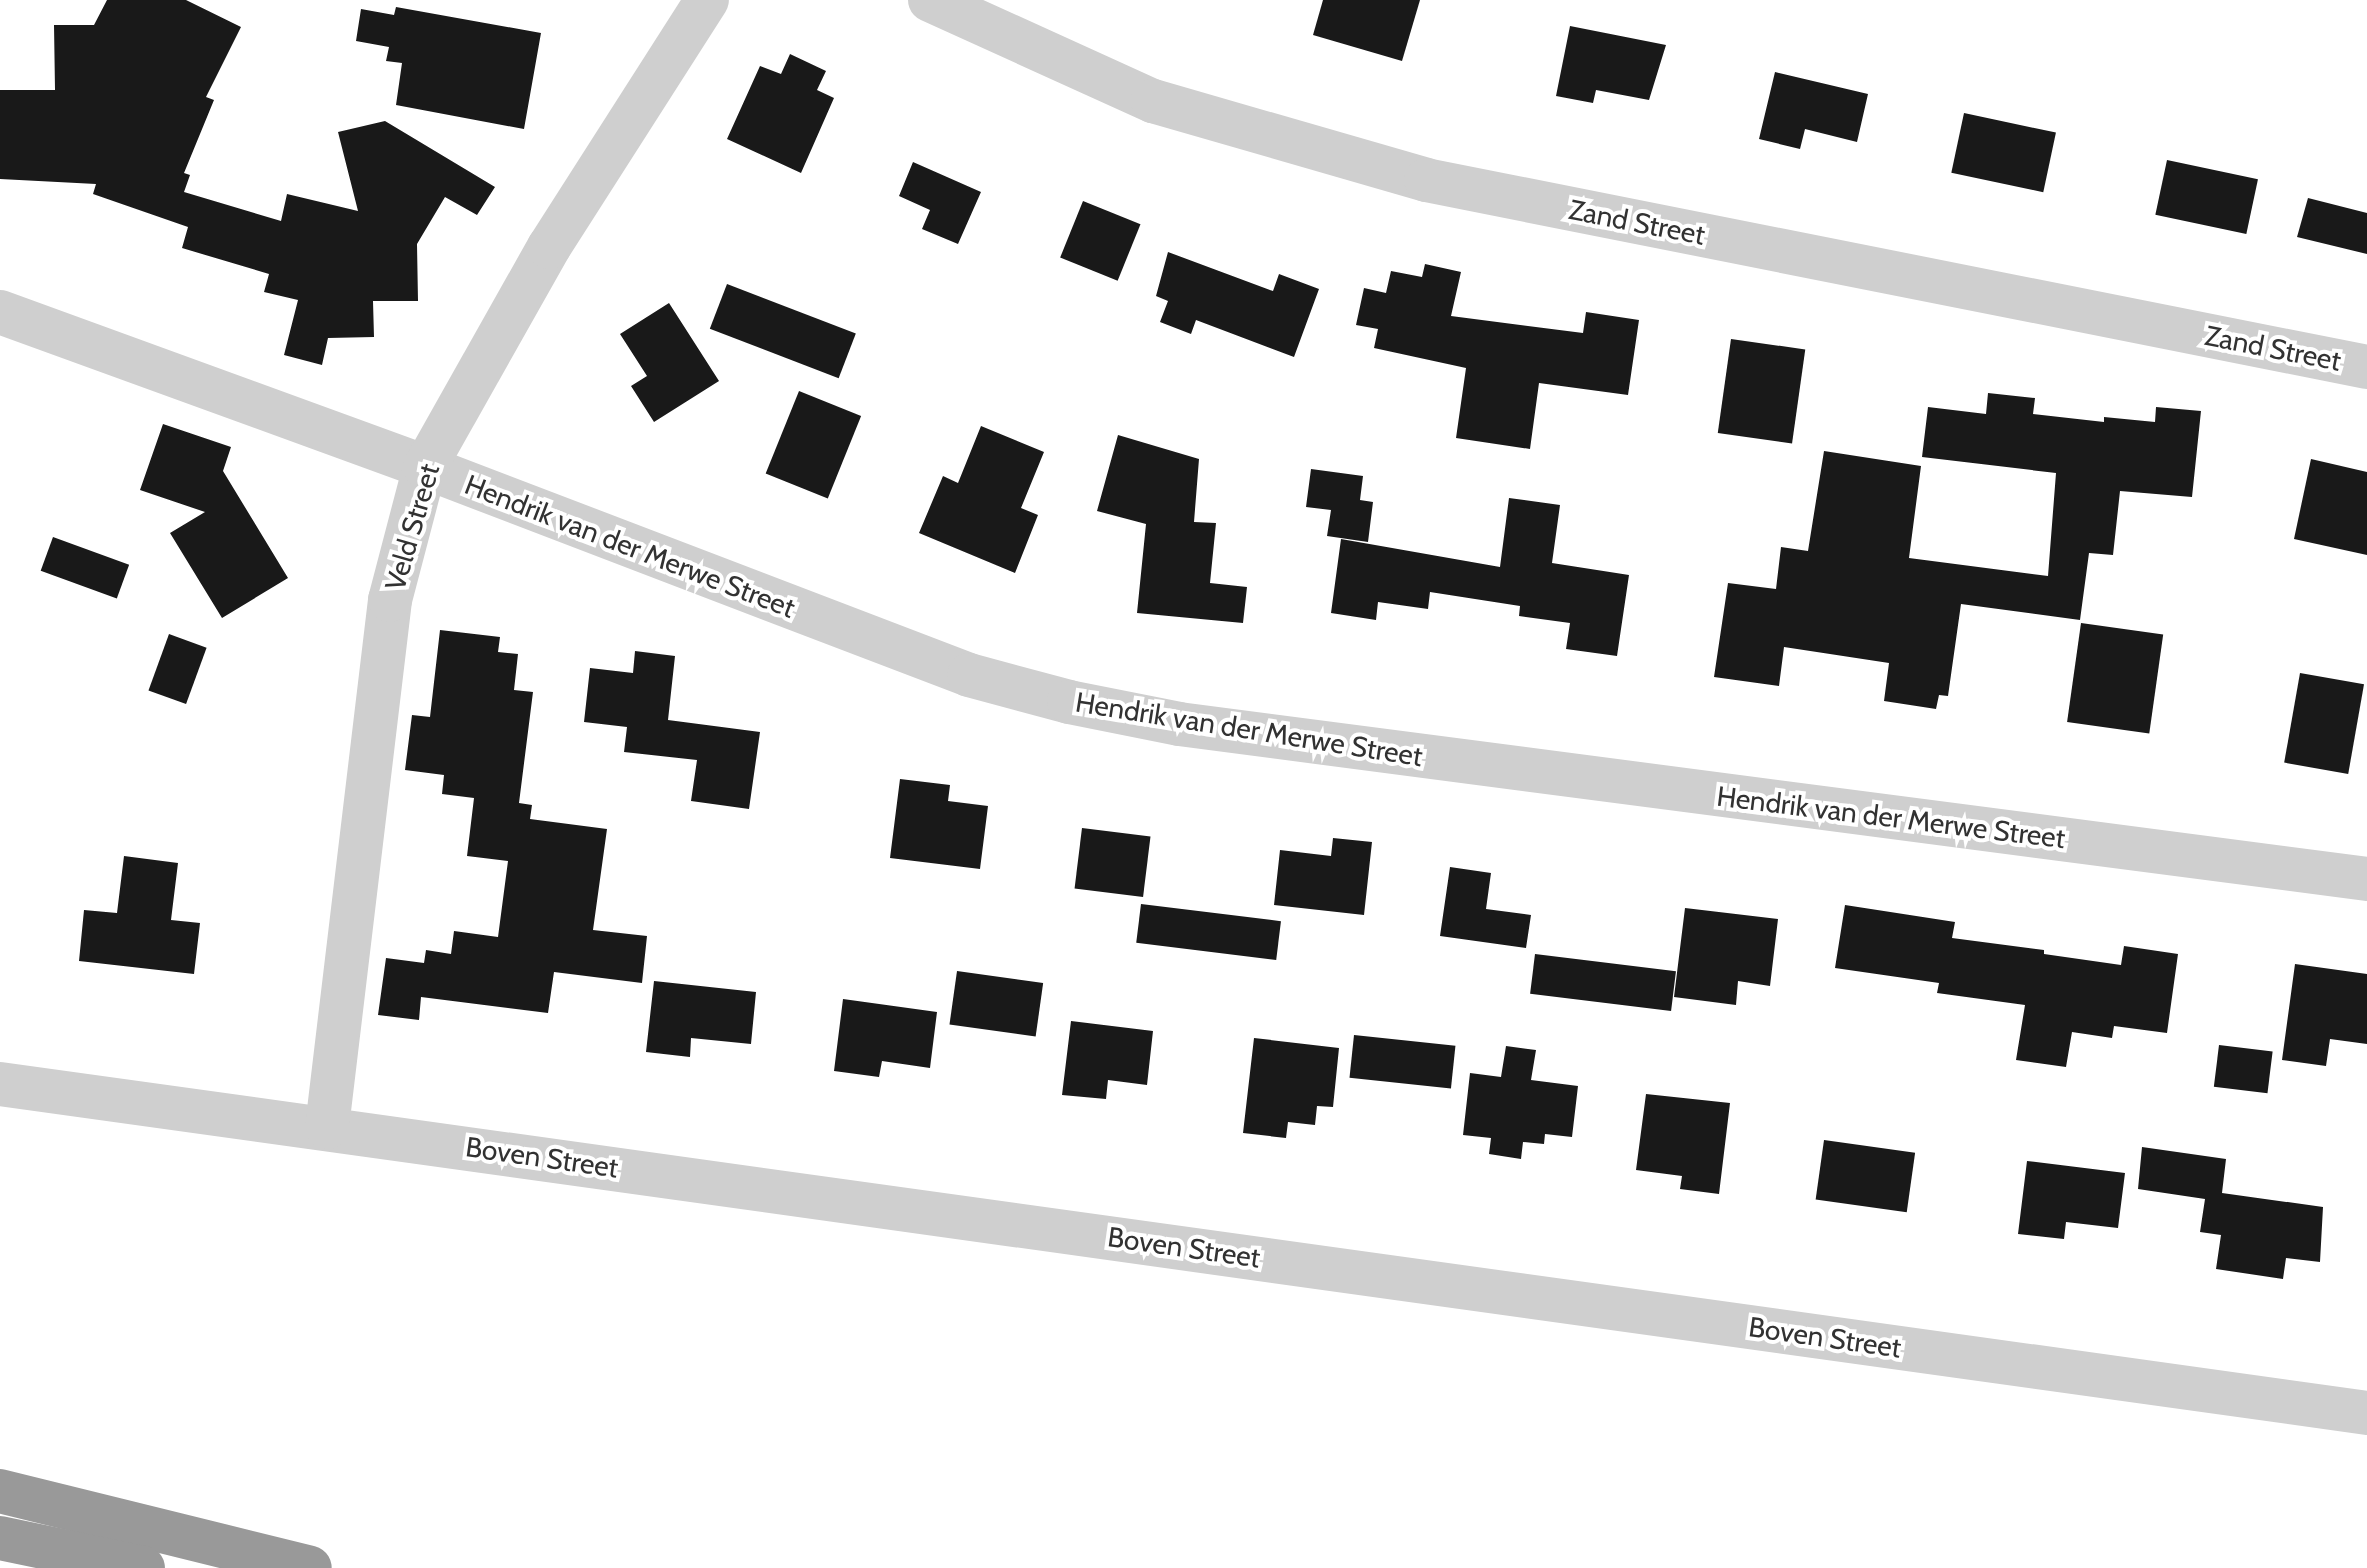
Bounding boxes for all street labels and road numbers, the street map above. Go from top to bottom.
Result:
street label: Zand Street [1566,192,1708,252]
street label: Zand Street [2202,318,2344,378]
street label: Veld Street [378,460,446,594]
street label: Hendrik van der Merwe Street [460,467,800,625]
street label: Hendrik van der Merwe Street [1073,685,1425,773]
street label: Hendrik van der Merwe Street [1715,779,2067,855]
street label: Boven Street [464,1130,620,1184]
street label: Boven Street [1106,1220,1262,1274]
street label: Boven Street [1747,1310,1903,1364]

